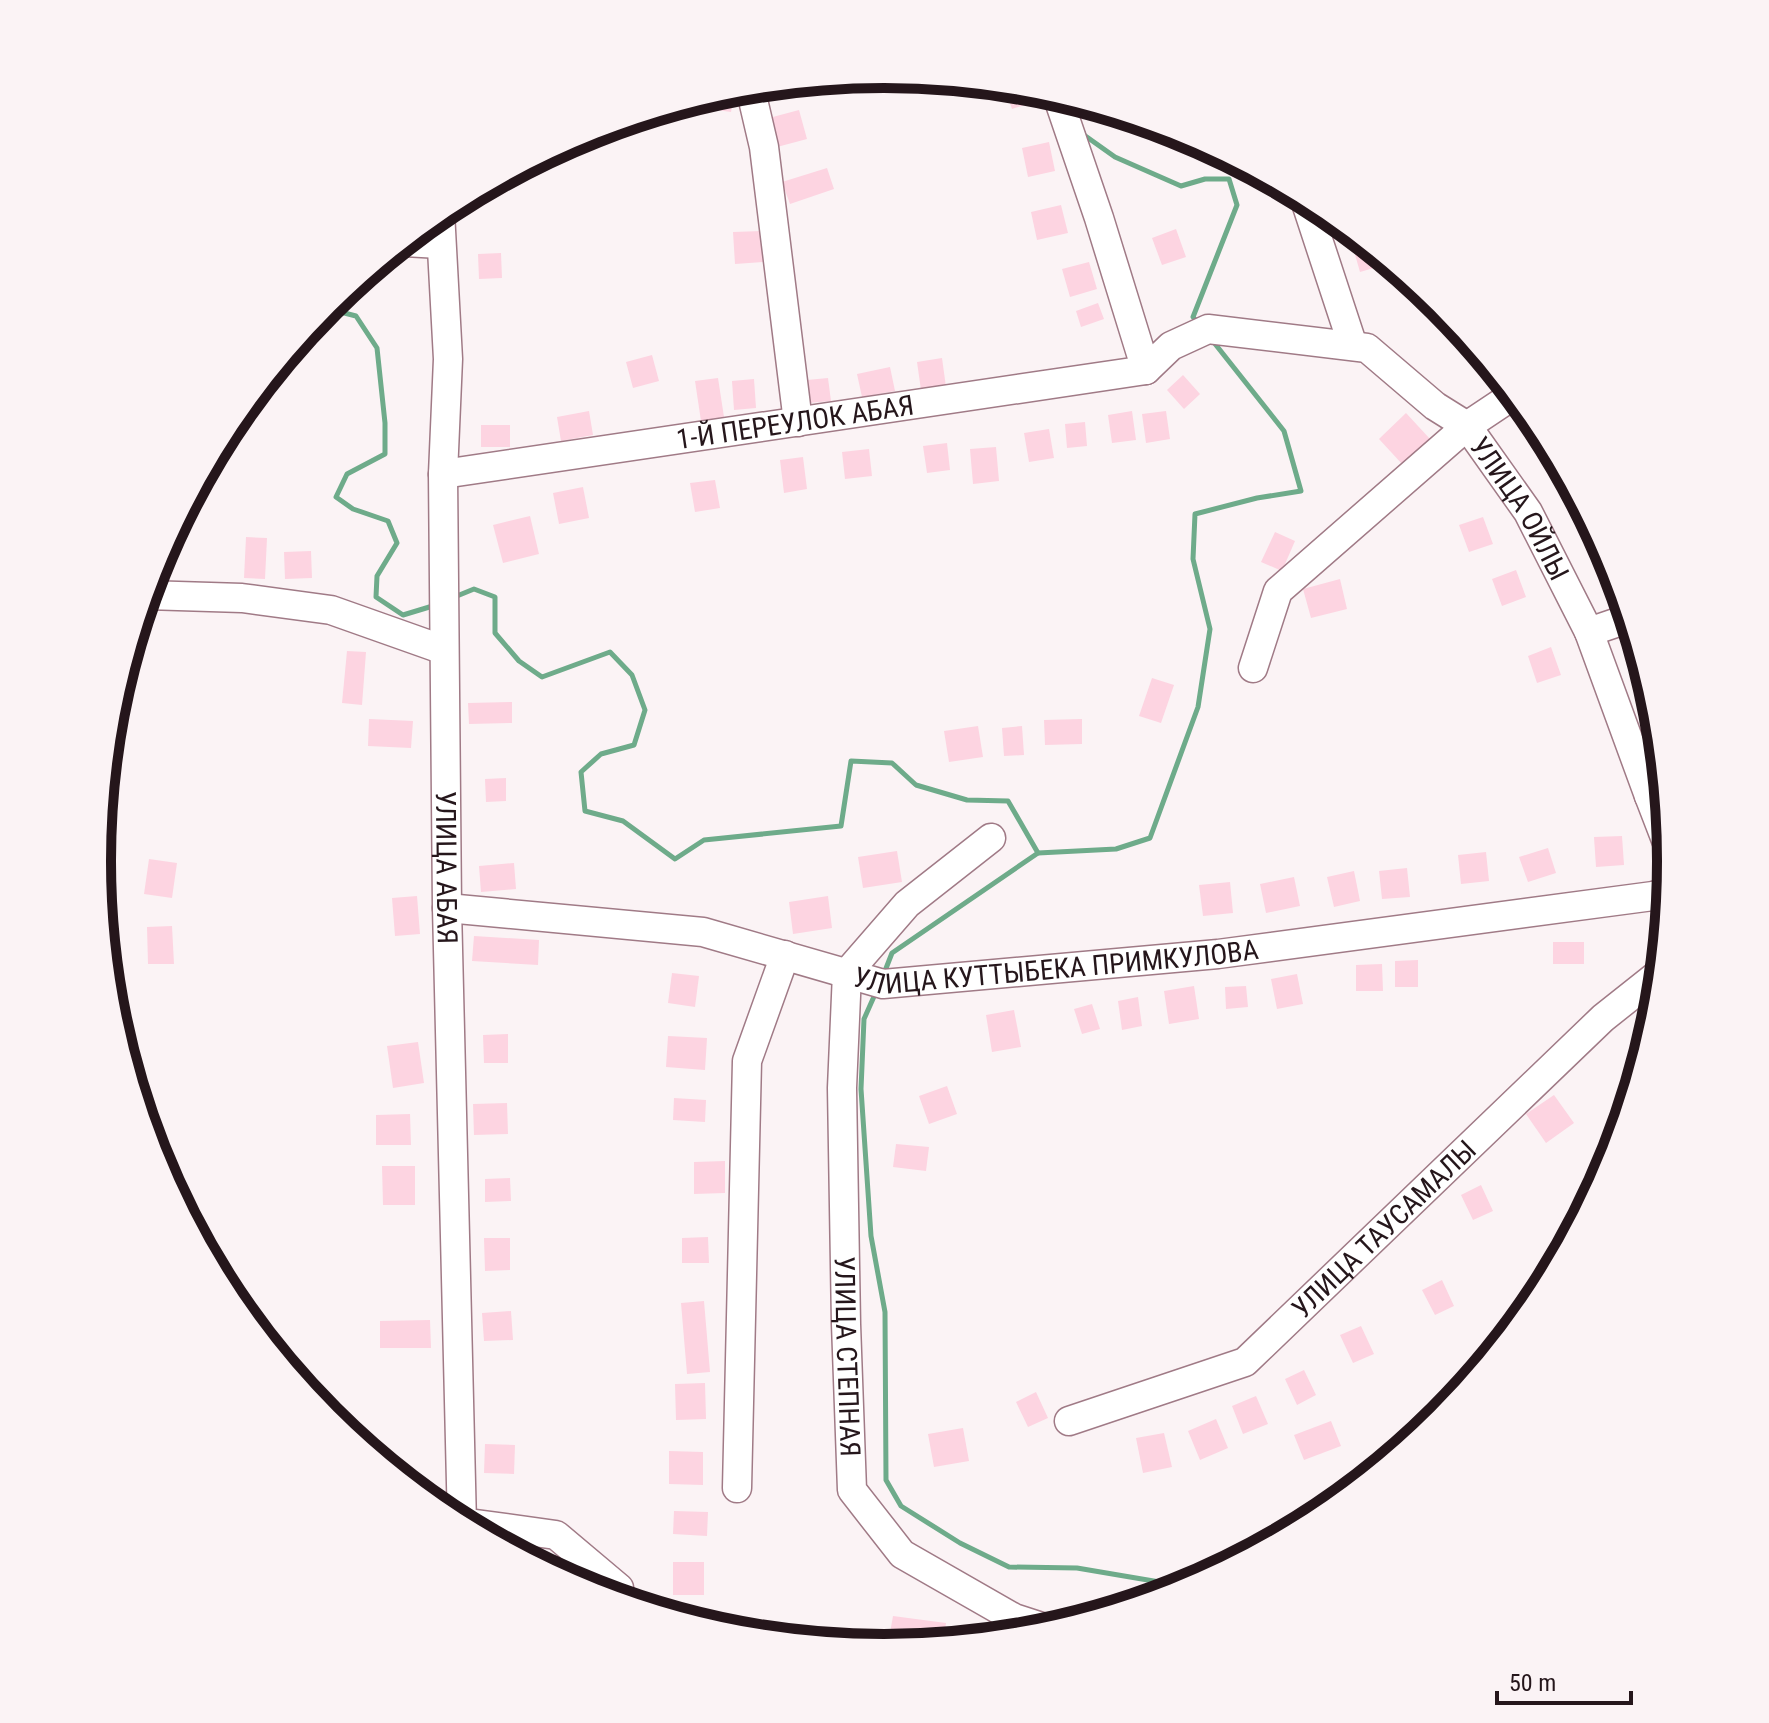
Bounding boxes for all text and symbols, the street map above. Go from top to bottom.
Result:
street label: 1-Й ПЕРЕУЛОК АБАЯ [674,389,916,456]
street label: УЛИЦА ОЙЛЫ [1463,431,1576,586]
street label: УЛИЦА АБАЯ [429,791,464,945]
street label: УЛИЦА КУТТЫБЕКА ПРИМКУЛОВА [850,933,1260,1001]
street label: УЛИЦА ТАУСАМАЛЫ [1285,1133,1483,1325]
street label: УЛИЦА СТЕПНАЯ [828,1256,867,1458]
scale bar [1497,1655,1631,1705]
text: 50 m [1509,1669,1556,1697]

